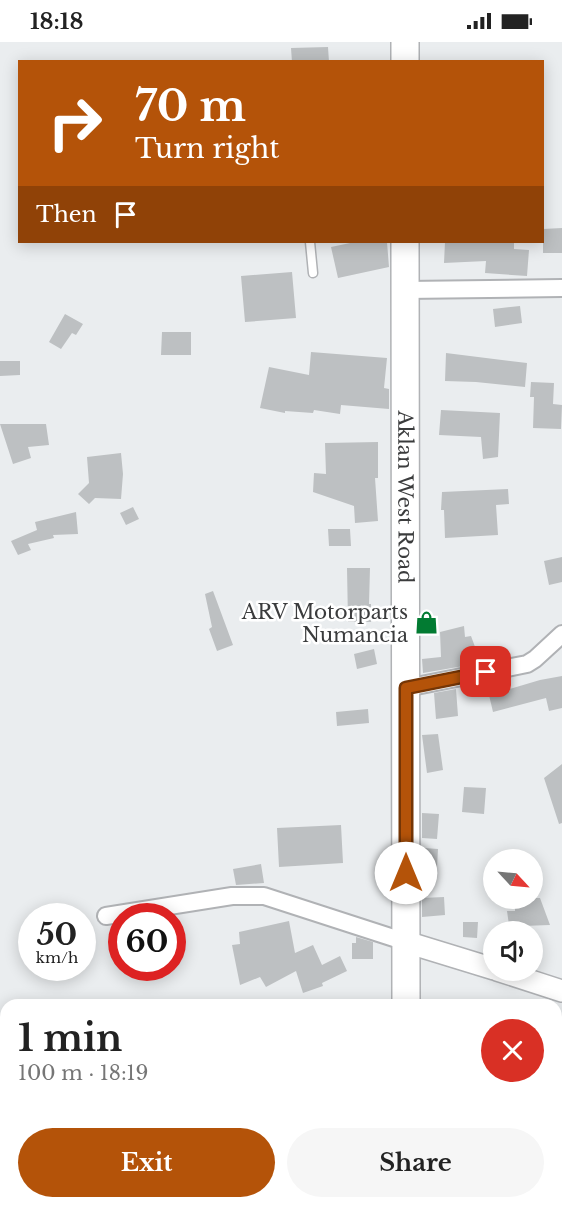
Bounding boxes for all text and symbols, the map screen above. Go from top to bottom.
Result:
text: 18:18 [30,8,83,35]
text: 70 m [135,80,246,132]
icon: right [36,84,114,162]
text: Turn right [135,132,279,165]
icon: arrive [109,198,142,231]
text: Then [36,201,97,228]
street label: Aklan West Road [393,409,417,584]
place label: ARV Motorparts Numancia [241,600,409,647]
shop icon: ARV Motorparts Numancia [413,610,439,636]
pin [460,646,511,697]
icon: arrive [469,655,502,688]
position arrow [374,841,438,905]
north arrow [483,849,543,909]
map controls [483,849,543,981]
speed limit sign: 60 [108,903,186,981]
text: 50 [37,916,77,953]
button: sound [483,921,543,981]
text: km/h [36,948,78,967]
text: 1 min [18,1016,122,1061]
button: close [481,1019,544,1082]
text: 100 m · 18:19 [18,1061,148,1085]
button: Exit [18,1128,275,1197]
button: Share [287,1128,544,1197]

